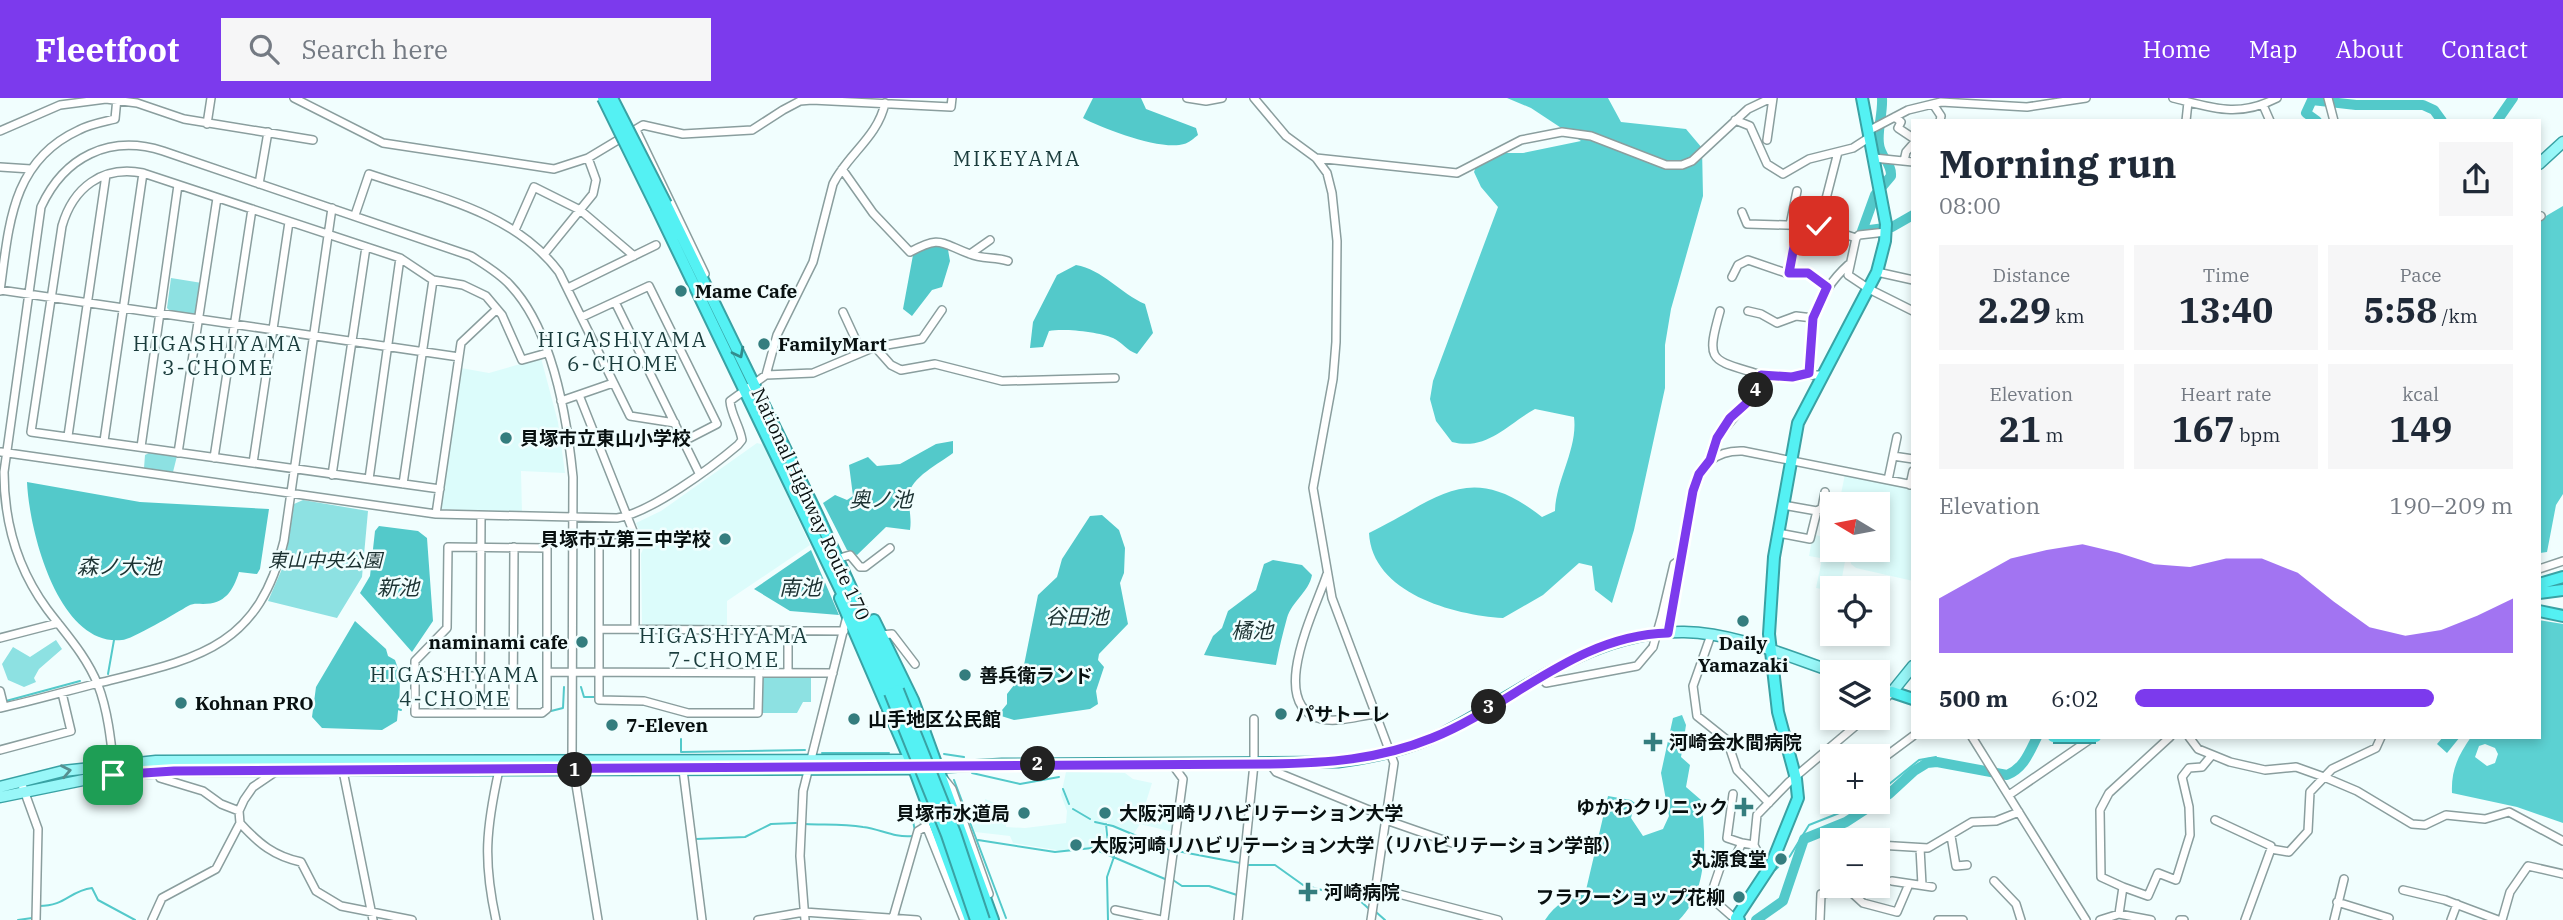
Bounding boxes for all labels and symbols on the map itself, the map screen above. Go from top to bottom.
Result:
district label: MIKEYAMA [953,144,1081,172]
pin [1789,196,1849,256]
place label: Mame Cafe [695,279,798,303]
marker: Mame Cafe [673,283,689,299]
district label: HIGASHIYAMA 6-CHOME [538,325,708,377]
district label: HIGASHIYAMA 3-CHOME [133,329,303,381]
place label: FamilyMart [778,332,887,356]
marker: FamilyMart [756,336,772,352]
one-way arrow [731,346,745,358]
pin: 4 [1738,372,1774,408]
street label: National Highway Route 170 [747,384,875,624]
place label: 貝塚市立東山小学校 [520,426,691,450]
marker: 貝塚市立東山小学校 [498,430,514,446]
water label: 奥ノ池 [850,485,914,513]
north arrow [1820,492,1890,562]
place label: 貝塚市立第三中学校 [540,527,711,551]
marker: 貝塚市立第三中学校 [717,531,733,547]
park label: 東山中央公園 [268,548,385,572]
water label: 森ノ大池 [77,552,163,580]
water label: 新池 [377,573,421,601]
water label: 南池 [779,573,823,601]
water label: 谷田池 [1046,602,1110,630]
marker: Daily Yamazaki [1735,613,1751,629]
water label: 橘池 [1231,616,1275,644]
district label: HIGASHIYAMA 7-CHOME [639,621,809,673]
place label: naminami cafe [429,630,568,654]
place label: Daily Yamazaki [1698,631,1788,677]
marker: naminami cafe [574,634,590,650]
district label: HIGASHIYAMA 4-CHOME [370,660,540,712]
place label: 善兵衛ランド [979,663,1093,687]
marker: 善兵衛ランド [957,667,973,683]
pin: 3 [1472,690,1506,724]
place label: Kohnan PRO [195,691,314,715]
marker: Kohnan PRO [173,695,189,711]
place label: パサトーレ [1295,702,1390,726]
marker: パサトーレ [1273,706,1289,722]
place label: 山手地区公民館 [868,707,1001,731]
marker: 山手地区公民館 [846,711,862,727]
place label: 7-Eleven [626,713,708,737]
marker: 7-Eleven [604,717,620,733]
place label: 河崎会水間病院 [1669,730,1802,754]
marker: 河崎会水間病院 [1643,732,1663,752]
pin [83,745,143,805]
pin: 2 [1020,746,1056,782]
pin: 1 [558,752,592,788]
one-way arrow [60,764,72,779]
place label: ゆかわクリニック [1576,795,1728,819]
marker: ゆかわクリニック [1734,797,1754,817]
place label: 貝塚市水道局 [896,801,1010,825]
place label: 大阪河崎リハビリテーション大学 [1119,801,1404,825]
marker: 貝塚市水道局 [1016,805,1032,821]
marker: 大阪河崎リハビリテーション大学 [1097,805,1113,821]
place label: 大阪河崎リハビリテーション大学（リハビリテーション学部） [1090,833,1621,857]
marker: 大阪河崎リハビリテーション大学（リハビリテーション学部） [1068,837,1084,853]
place label: 丸源食堂 [1691,847,1767,871]
marker: 丸源食堂 [1773,851,1789,867]
place label: 河崎病院 [1324,880,1400,904]
marker: 河崎病院 [1298,882,1318,902]
place label: フラワーショップ花柳 [1535,885,1725,909]
marker: フラワーショップ花柳 [1731,889,1747,905]

